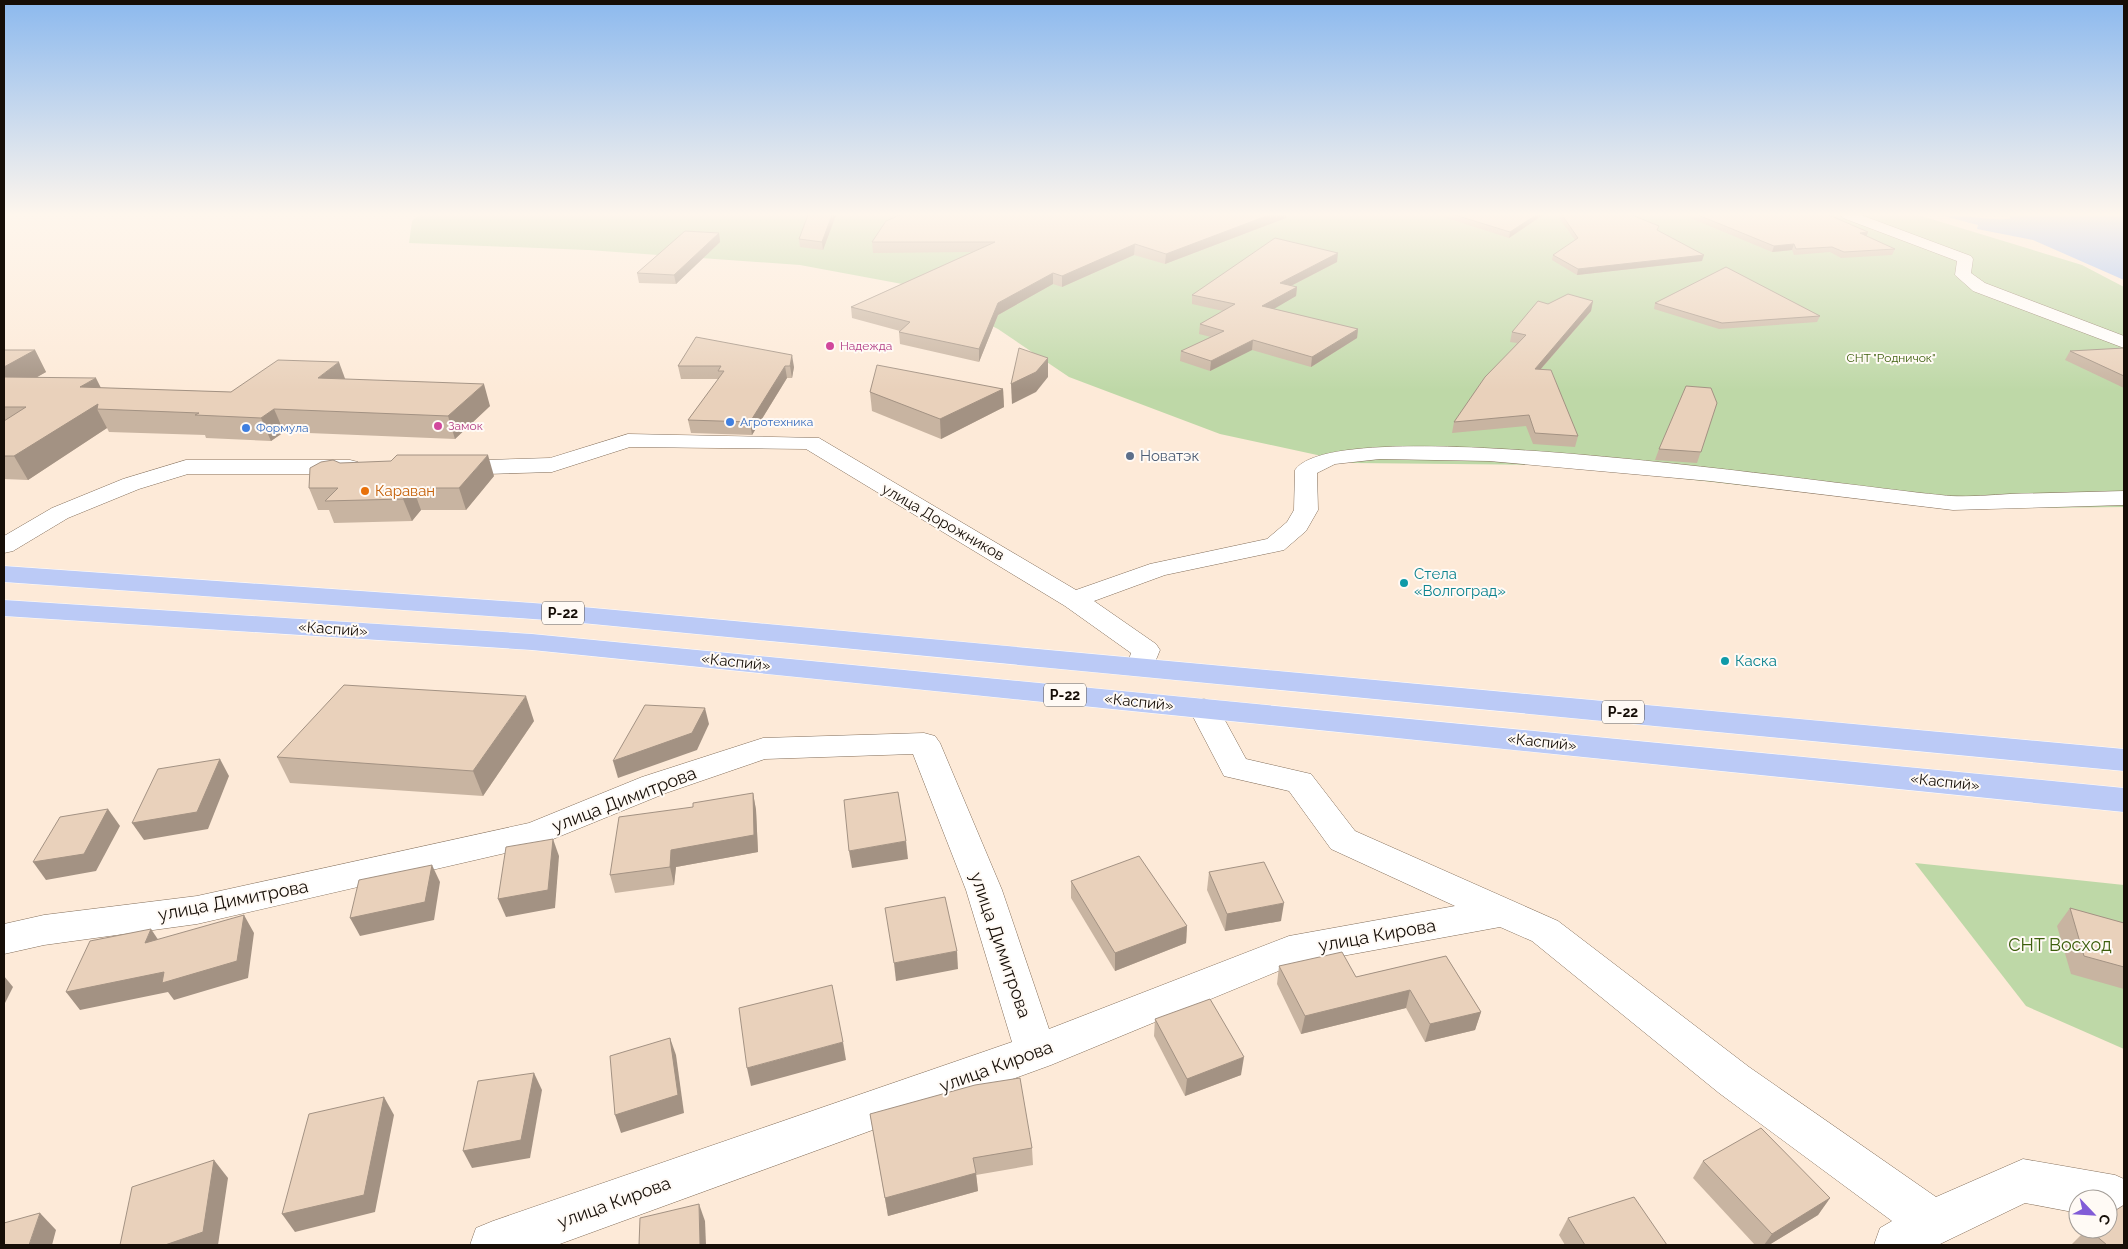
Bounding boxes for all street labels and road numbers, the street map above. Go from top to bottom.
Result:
street label: улица Дорожников [879,480,1007,564]
road number: Р-22 [542,602,584,624]
street label: «Каспий» [298,618,368,640]
street label: «Каспий» [701,649,771,675]
road number: Р-22 [1044,684,1086,706]
street label: «Каспий» [1104,689,1174,715]
road number: Р-22 [1602,700,1644,724]
street label: «Каспий» [1507,729,1577,755]
street label: улица Димитрова [549,762,699,836]
street label: «Каспий» [1910,769,1980,795]
street label: улица Димитрова [966,869,1036,1021]
street label: улица Димитрова [156,875,310,925]
street label: улица Кирова [1317,914,1437,956]
street label: улица Кирова [937,1036,1055,1096]
street label: улица Кирова [555,1172,673,1232]

